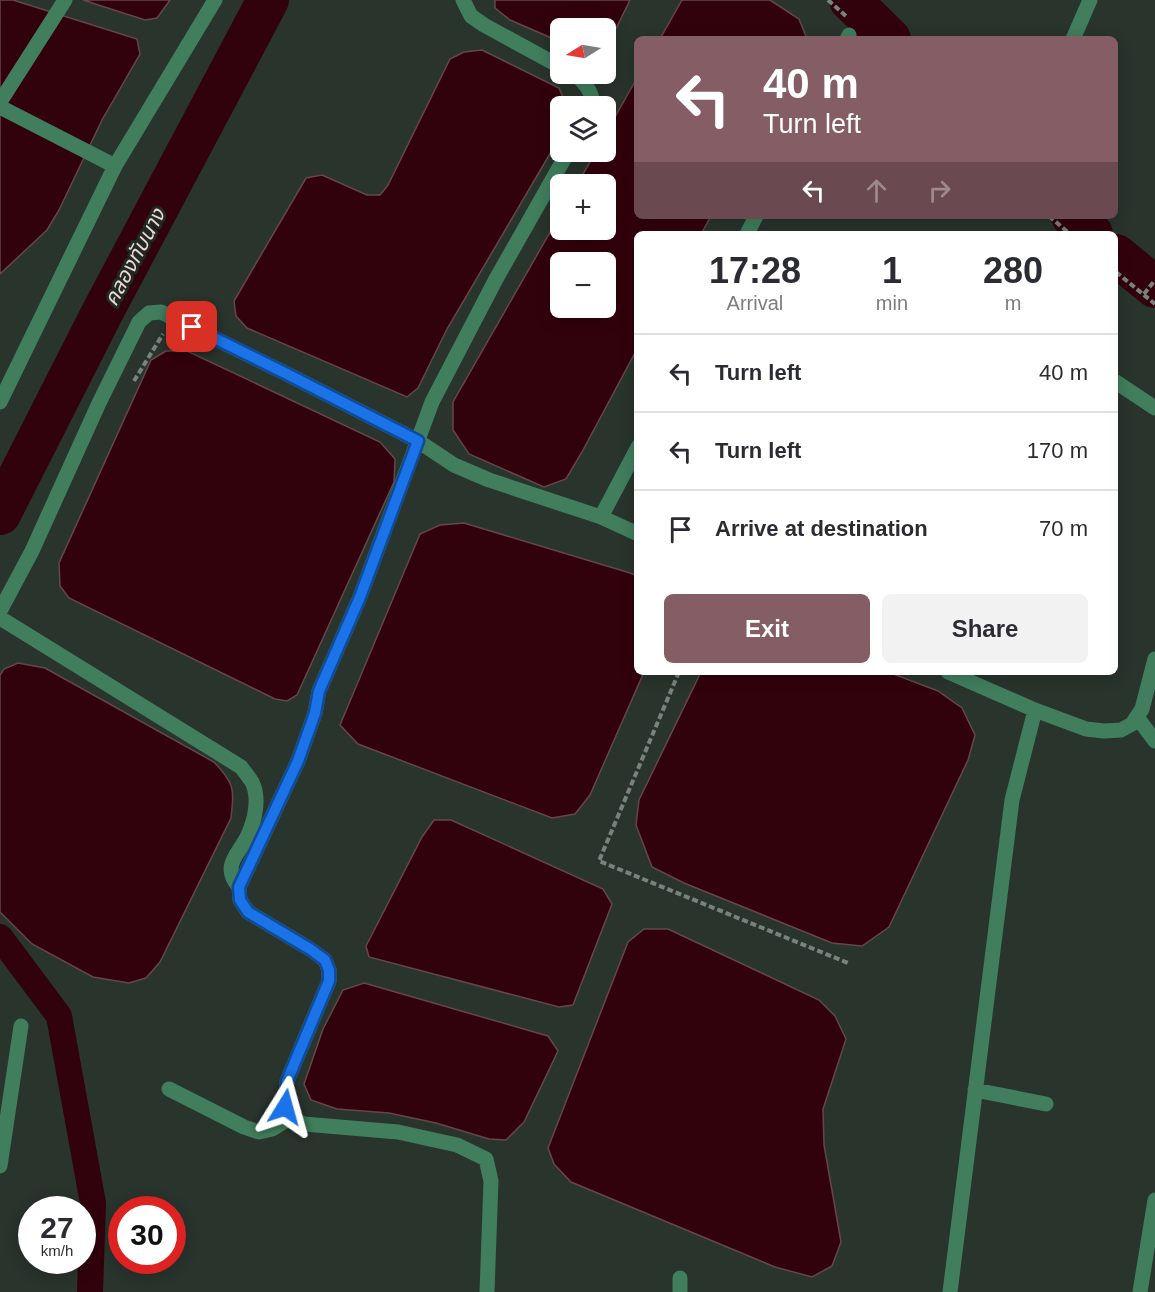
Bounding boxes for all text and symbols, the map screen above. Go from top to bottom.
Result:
north arrow [550,18,616,84]
map controls [550,18,616,318]
icon: left [664,60,742,138]
text: 40 m [763,60,859,107]
button: layers [550,96,616,162]
text: Turn left [763,109,861,139]
button: + [550,174,616,240]
icon: left [797,174,830,207]
icon: ahead [860,174,893,207]
icon: right [923,174,956,207]
water label: คลองทับนาง [99,203,170,309]
text: 17:28 [709,250,801,291]
text: 1 [882,250,902,291]
text: 280 [983,250,1043,291]
button: − [550,252,616,318]
text: Arrival [727,292,783,314]
text: min [876,292,908,314]
text: m [1005,292,1021,314]
pin [166,301,217,352]
icon: arrive [175,310,208,343]
icon: left [664,357,697,390]
text: Turn left [715,360,801,385]
text: 40 m [1039,360,1088,385]
icon: left [664,435,697,468]
text: Turn left [715,438,801,463]
text: 170 m [1027,438,1088,463]
icon: arrive [664,513,697,546]
text: Arrive at destination [715,516,928,541]
text: 70 m [1039,516,1088,541]
button: Exit [664,594,870,663]
button: Share [882,594,1088,663]
position arrow [253,1075,317,1139]
speed limit sign: 30 [108,1196,186,1274]
text: 27 [40,1211,74,1244]
text: km/h [41,1242,73,1259]

